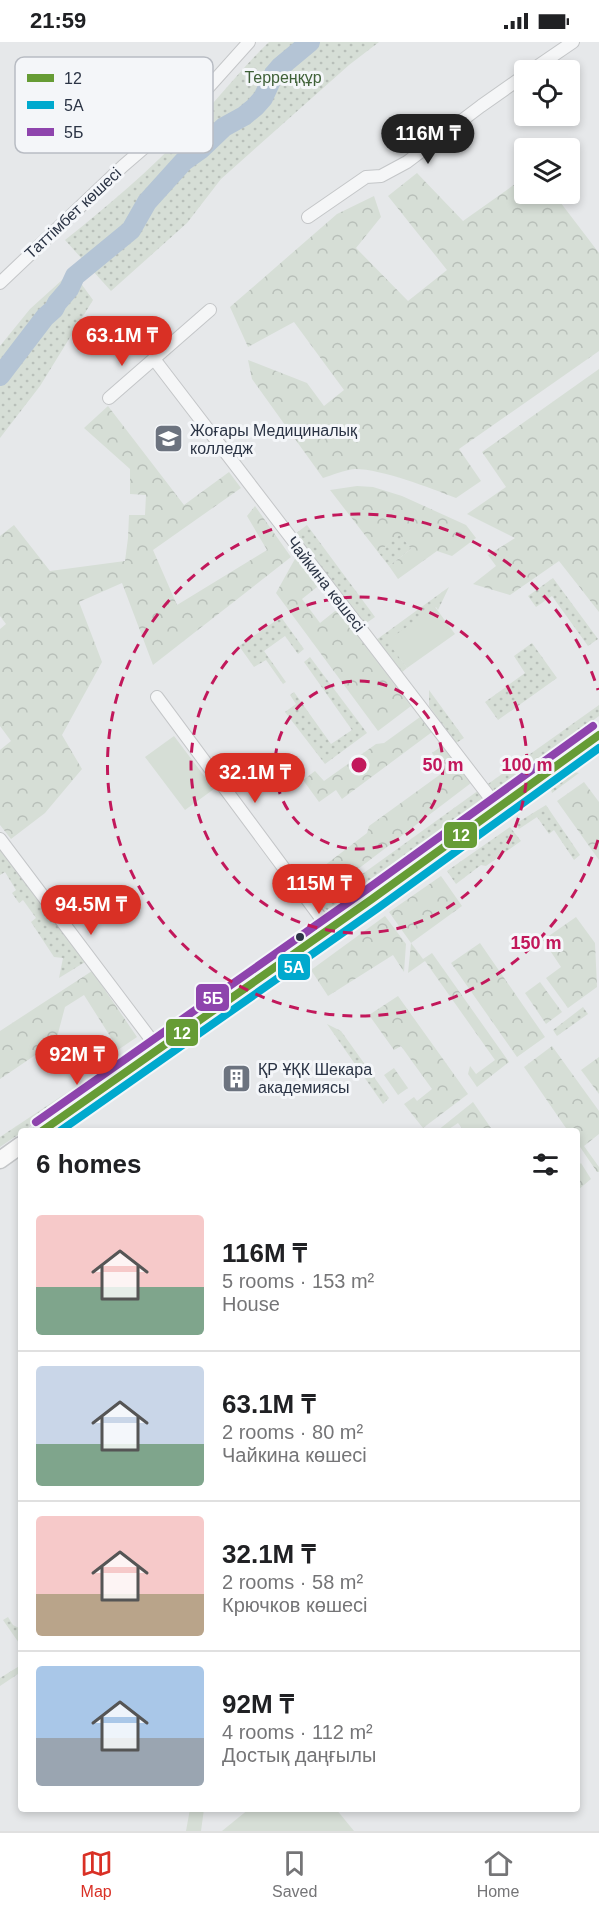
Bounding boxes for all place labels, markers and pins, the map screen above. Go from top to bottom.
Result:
pin: 116M ₸ [379,114,477,165]
pin: 63.1M ₸ [67,316,177,367]
place label: Жоғары Медициналық колледж [190,422,358,457]
school or university icon: Жоғары Медициналық колледж [153,423,185,455]
pin: 32.1M ₸ [200,753,310,804]
centre of rings [349,755,369,775]
pin: 115M ₸ [270,864,368,915]
pin: 94.5M ₸ [36,885,146,936]
unlabelled marker [294,931,306,943]
pin: 92M ₸ [35,1035,119,1086]
place label: ҚР ҰҚК Шекара академиясы [258,1061,372,1096]
building icon: ҚР ҰҚК Шекара академиясы [221,1062,253,1094]

